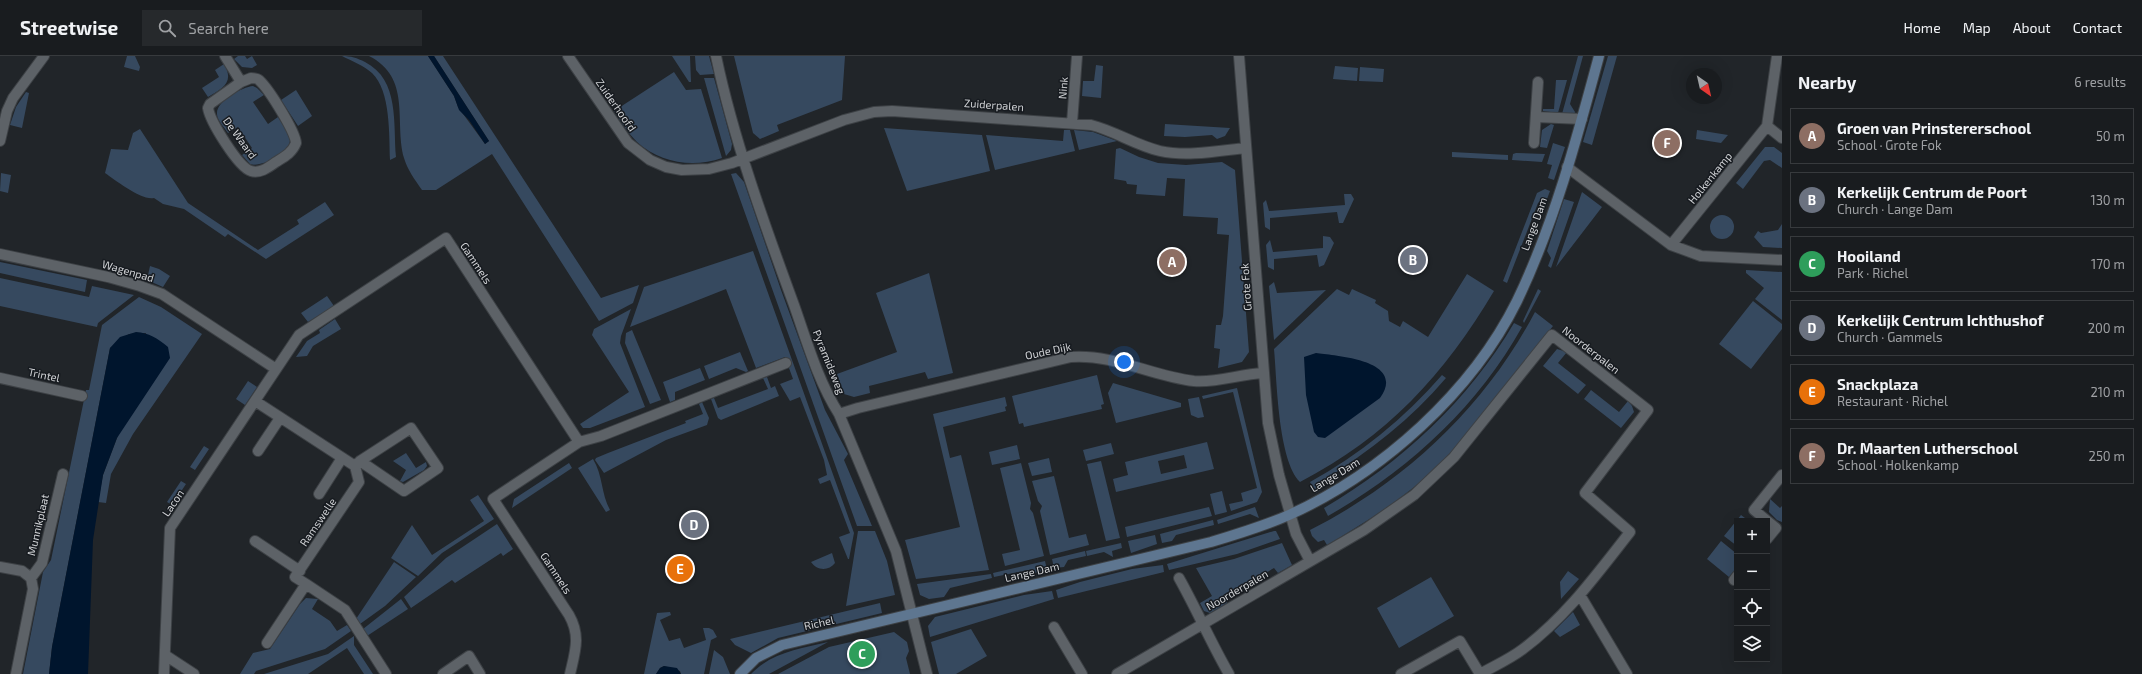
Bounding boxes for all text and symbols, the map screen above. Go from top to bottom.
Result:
search box [142,10,422,46]
text: Streetwise [20,16,118,39]
icon: search [156,17,178,39]
text: Search here [188,19,269,37]
text: Home [1904,19,1941,36]
text: Map [1963,19,1991,36]
text: About [2013,19,2051,36]
text: Contact [2073,19,2122,36]
north arrow [1686,68,1722,104]
text: Nearby [1798,72,1856,92]
text: 6 results [2074,74,2126,90]
street label: Zuiderhoofd [594,76,639,133]
street label: Nink [1055,76,1070,100]
street label: Zuiderpalen [964,96,1024,113]
street label: De Waard [221,114,260,161]
text: Groen van Prinstererschool [1837,119,2031,137]
pin: F [1654,128,1680,158]
text: A [1808,128,1816,144]
text: 50 m [2096,128,2125,144]
text: School · Grote Fok [1837,137,1942,153]
street label: Holkenkamp [1685,149,1734,206]
text: Kerkelijk Centrum de Poort [1837,183,2027,201]
text: B [1808,192,1816,208]
text: 130 m [2090,192,2125,208]
street label: Lange Dam [1518,196,1549,252]
text: Church · Lange Dam [1837,201,1953,217]
street label: Gammels [458,239,495,286]
pin: B [1400,245,1426,275]
pin: A [1159,247,1185,277]
text: Hooiland [1837,247,1901,265]
text: C [1808,256,1816,272]
text: 170 m [2091,256,2125,272]
street label: Wagenpad [101,257,156,284]
street label: Grote Fok [1237,262,1254,311]
text: Park · Richel [1837,265,1908,281]
text: Kerkelijk Centrum Ichthushof [1837,311,2044,329]
text: D [1808,320,1816,336]
text: 200 m [2088,320,2125,336]
street label: Noorderpalen [1560,323,1623,376]
street label: Pyramideweg [811,328,848,396]
text: Church · Gammels [1837,329,1943,345]
street label: Oude Dijk [1024,339,1073,363]
your location [1114,352,1134,372]
street label: Trintel [27,365,62,384]
text: Snackplaza [1837,375,1918,393]
text: E [1808,384,1816,400]
text: 210 m [2090,384,2125,400]
text: Restaurant · Richel [1837,393,1948,409]
text: Dr. Maarten Lutherschool [1837,439,2018,457]
text: F [1808,448,1816,464]
text: 250 m [2089,448,2125,464]
street label: Lange Dam [1308,455,1362,494]
text: School · Holkenkamp [1837,457,1959,473]
street label: Lacon [159,487,186,519]
street label: Munnikplaat [24,493,51,557]
street label: Ramswelle [297,495,339,548]
pin: D [681,510,707,540]
map controls [1734,518,1770,662]
button: + [1734,518,1770,554]
street label: Gammels [538,549,575,596]
pin: E [667,554,693,584]
button: − [1734,554,1770,590]
street label: Lange Dam [1003,559,1060,584]
street label: Noorderpalen [1204,567,1270,612]
button: locate [1734,590,1770,626]
street label: Richel [803,613,836,632]
button: layers [1734,626,1770,662]
pin: C [849,639,875,669]

